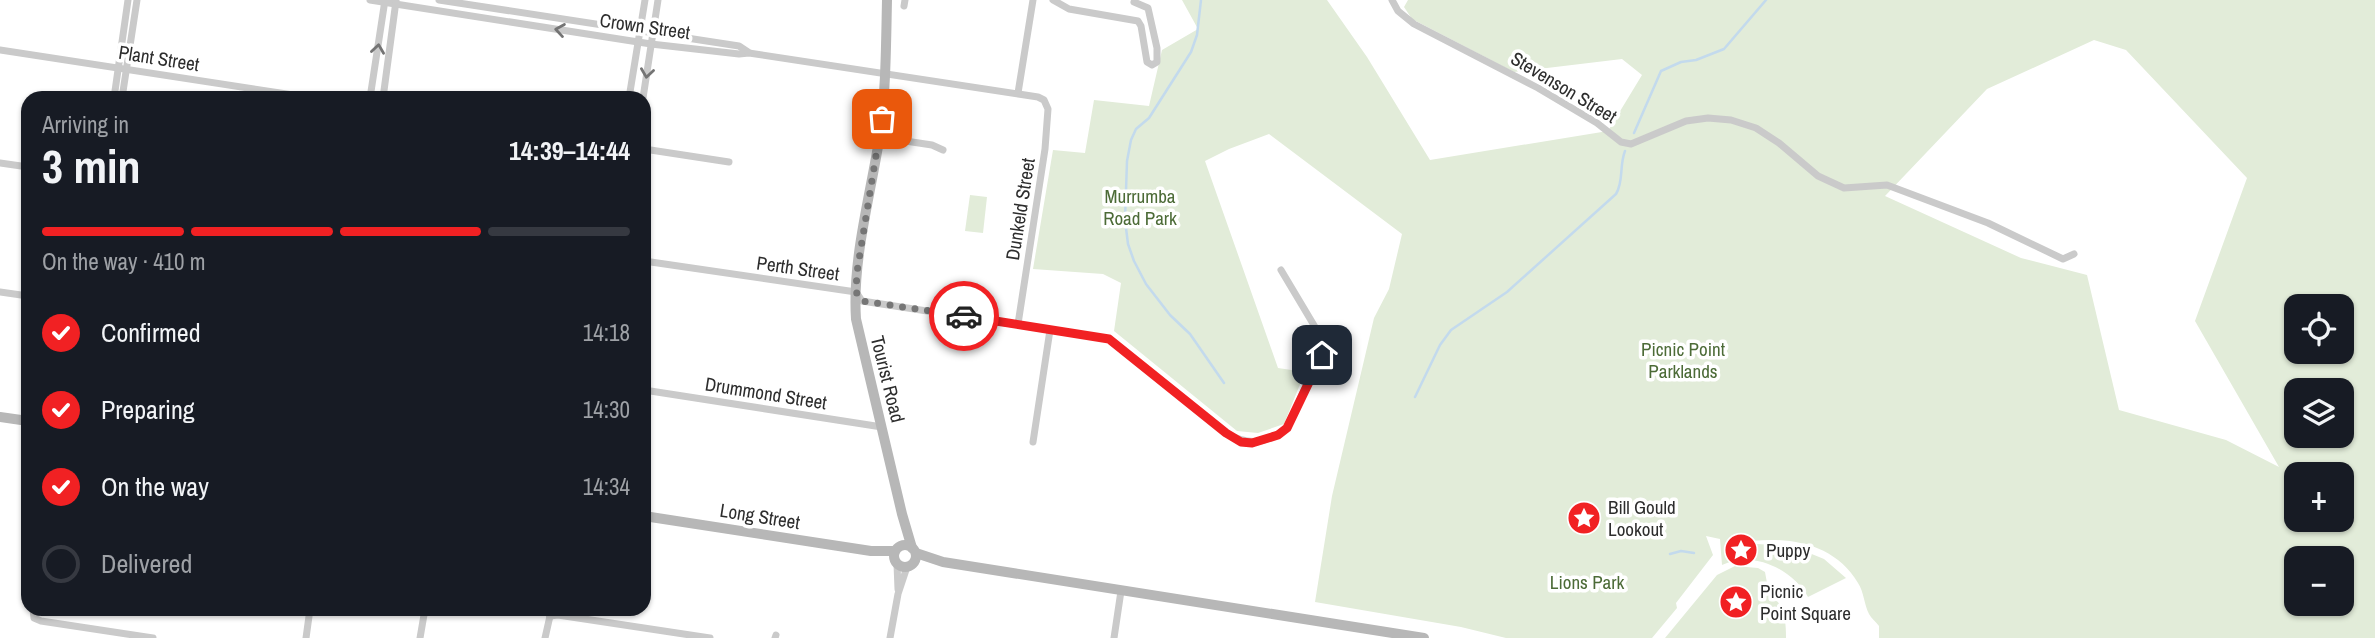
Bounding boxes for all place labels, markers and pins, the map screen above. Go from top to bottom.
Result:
pin [852,89,912,149]
pin [1292,325,1352,385]
place label: Bill Gould Lookout [1608,494,1676,542]
place icon: Bill Gould Lookout [1565,499,1603,537]
place icon: Puppy [1722,531,1760,569]
place label: Puppy [1766,537,1810,563]
place label: Picnic Point Square [1760,578,1851,626]
place icon: Picnic Point Square [1717,583,1755,621]

